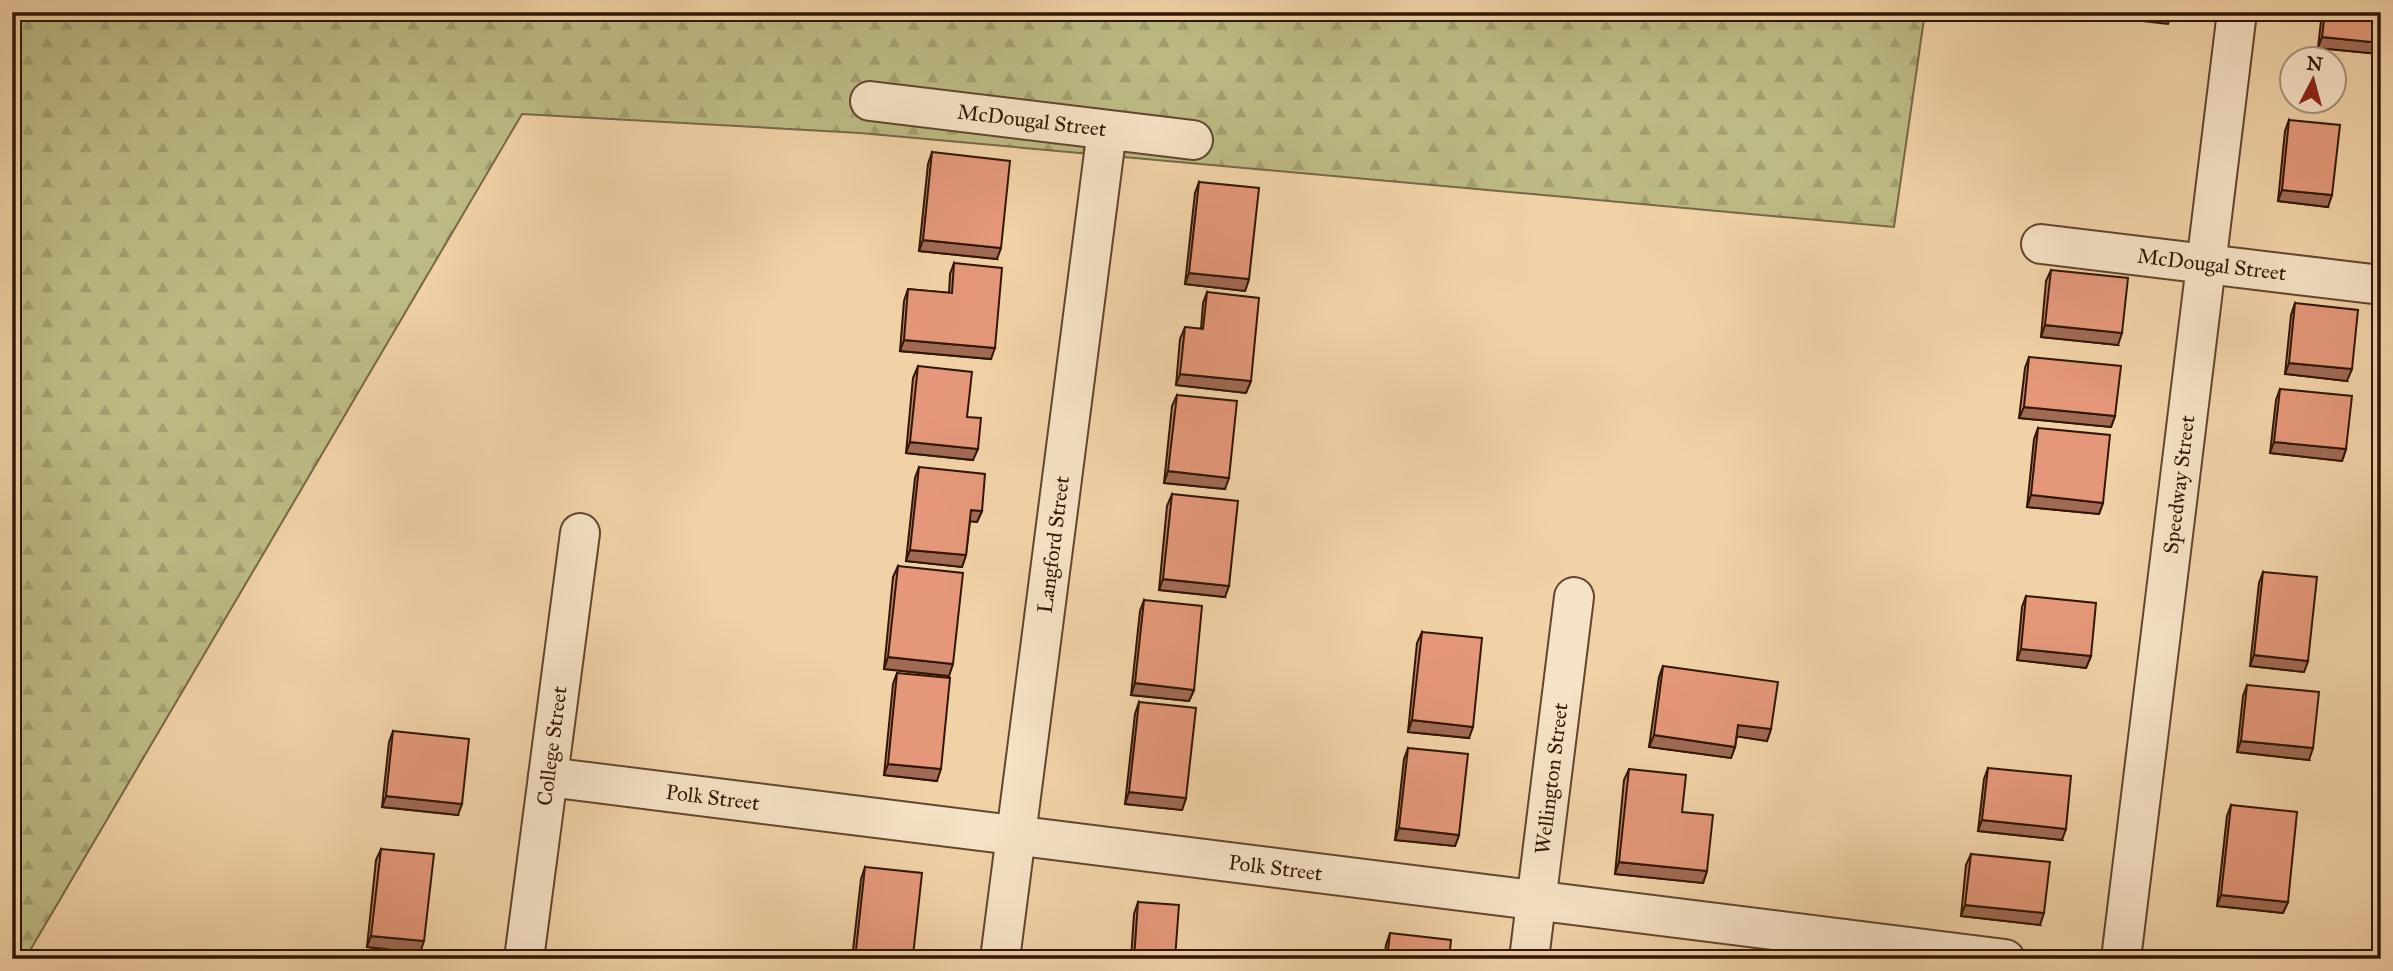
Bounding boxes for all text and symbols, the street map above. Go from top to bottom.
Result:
north arrow [2278,46,2348,116]
text: N [2306,51,2324,76]
street label: McDougal Street [956,99,1108,142]
street label: McDougal Street [2136,243,2288,287]
street label: Speedway Street [2158,413,2201,555]
street label: Langford Street [1032,474,1075,615]
street label: College Street [531,684,573,807]
street label: Wellington Street [1529,701,1574,856]
street label: Polk Street [664,779,762,816]
street label: Polk Street [1227,849,1324,887]

